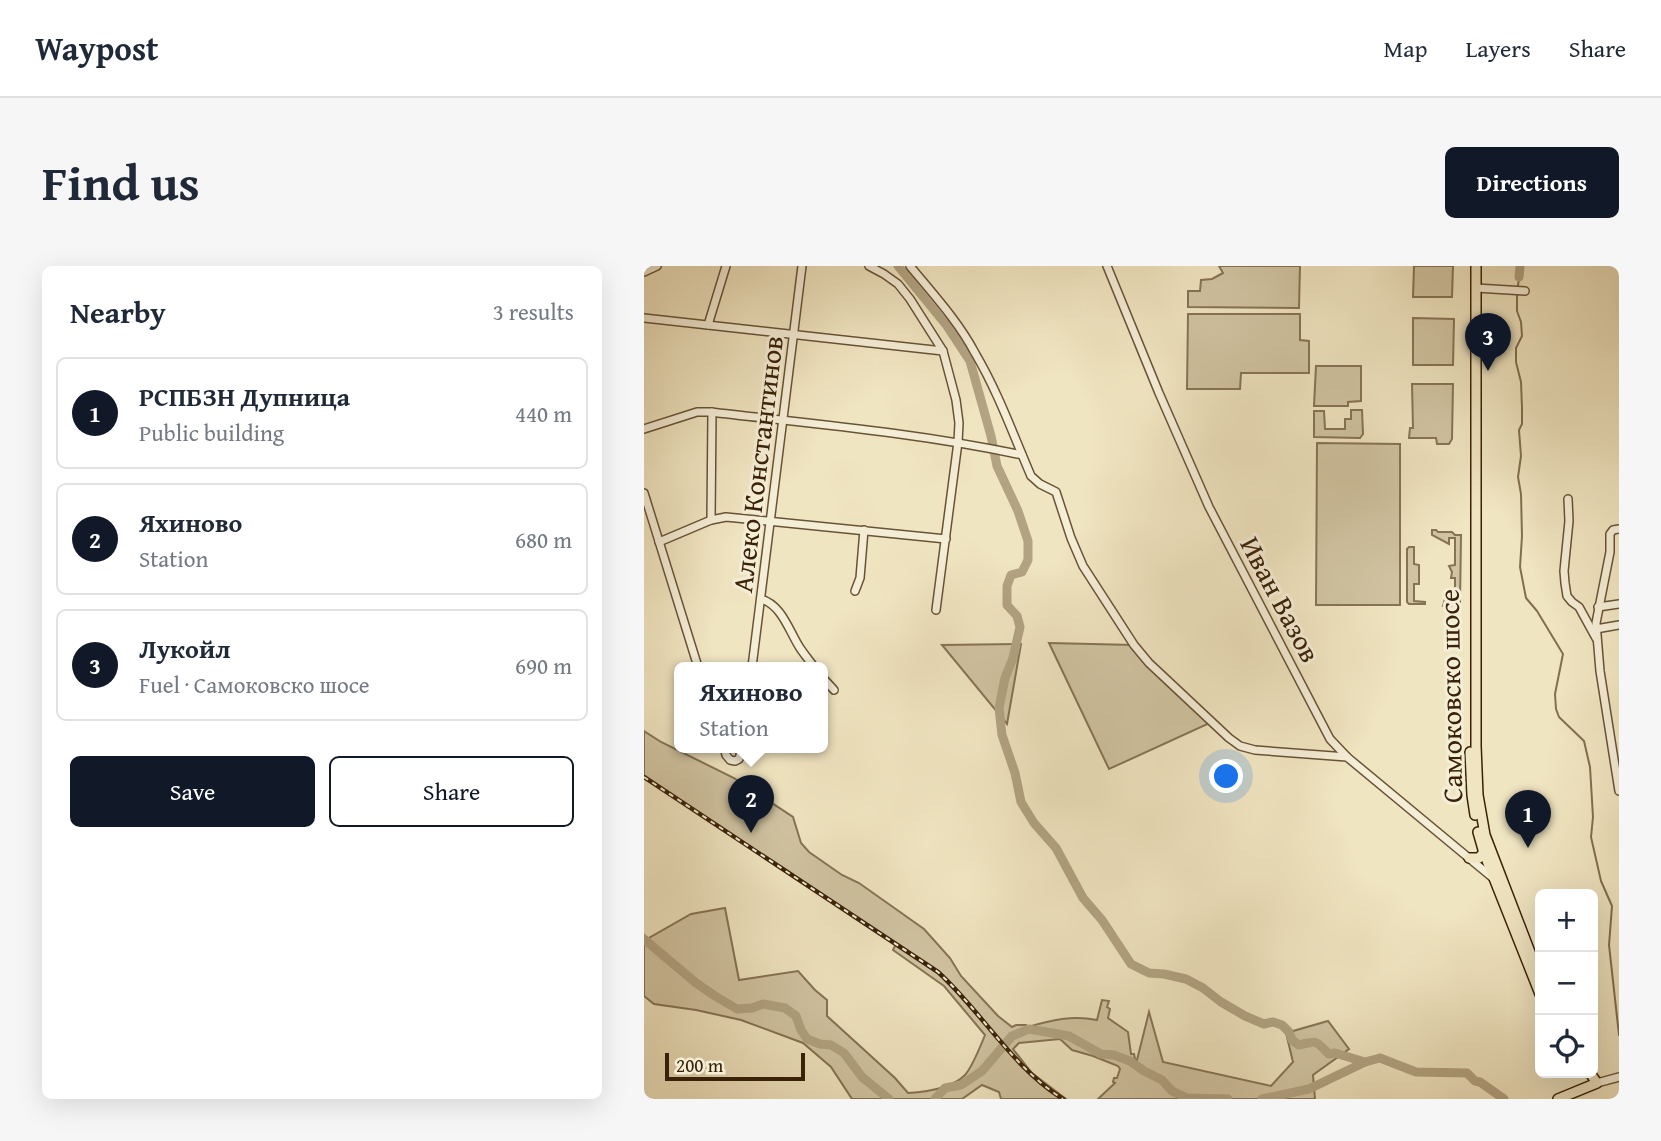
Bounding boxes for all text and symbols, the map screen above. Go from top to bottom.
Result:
text: Waypost [35,24,159,72]
text: Map [1384,31,1427,66]
text: Layers [1465,31,1531,66]
text: Share [1569,31,1626,66]
text: Find us [42,146,200,218]
button: Directions [1445,147,1619,218]
text: Nearby [70,290,166,334]
text: 3 results [493,295,574,328]
pin: 3 [1465,313,1511,371]
street label: Алеко Константинов [721,333,793,595]
text: РСПБЗН Дупница [139,377,350,416]
text: 1 [89,397,101,430]
text: 440 m [515,397,572,430]
text: Public building [139,416,284,449]
text: Яхиново [139,503,242,542]
text: 2 [89,523,101,556]
text: 680 m [515,523,572,556]
street label: Иван Вазов [1231,529,1331,669]
text: Station [139,542,208,575]
street label: Самоковско шосе [1428,589,1472,803]
text: Лукойл [139,629,230,668]
text: 3 [89,649,101,682]
text: 690 m [515,649,572,682]
popup [674,662,828,753]
text: Fuel · Самоковско шосе [139,668,370,701]
text: Яхиново [699,672,803,711]
text: Station [699,711,769,744]
button: Save [70,756,315,827]
button: Share [329,756,574,827]
your location [1209,759,1243,793]
pin: 2 [728,775,774,833]
pin: 1 [1505,790,1551,848]
map controls [1535,889,1598,1078]
button: + [1535,889,1598,952]
button: − [1535,952,1598,1015]
button: locate [1535,1015,1598,1078]
scale bar [665,1050,805,1082]
text: 200 m [676,1051,723,1079]

